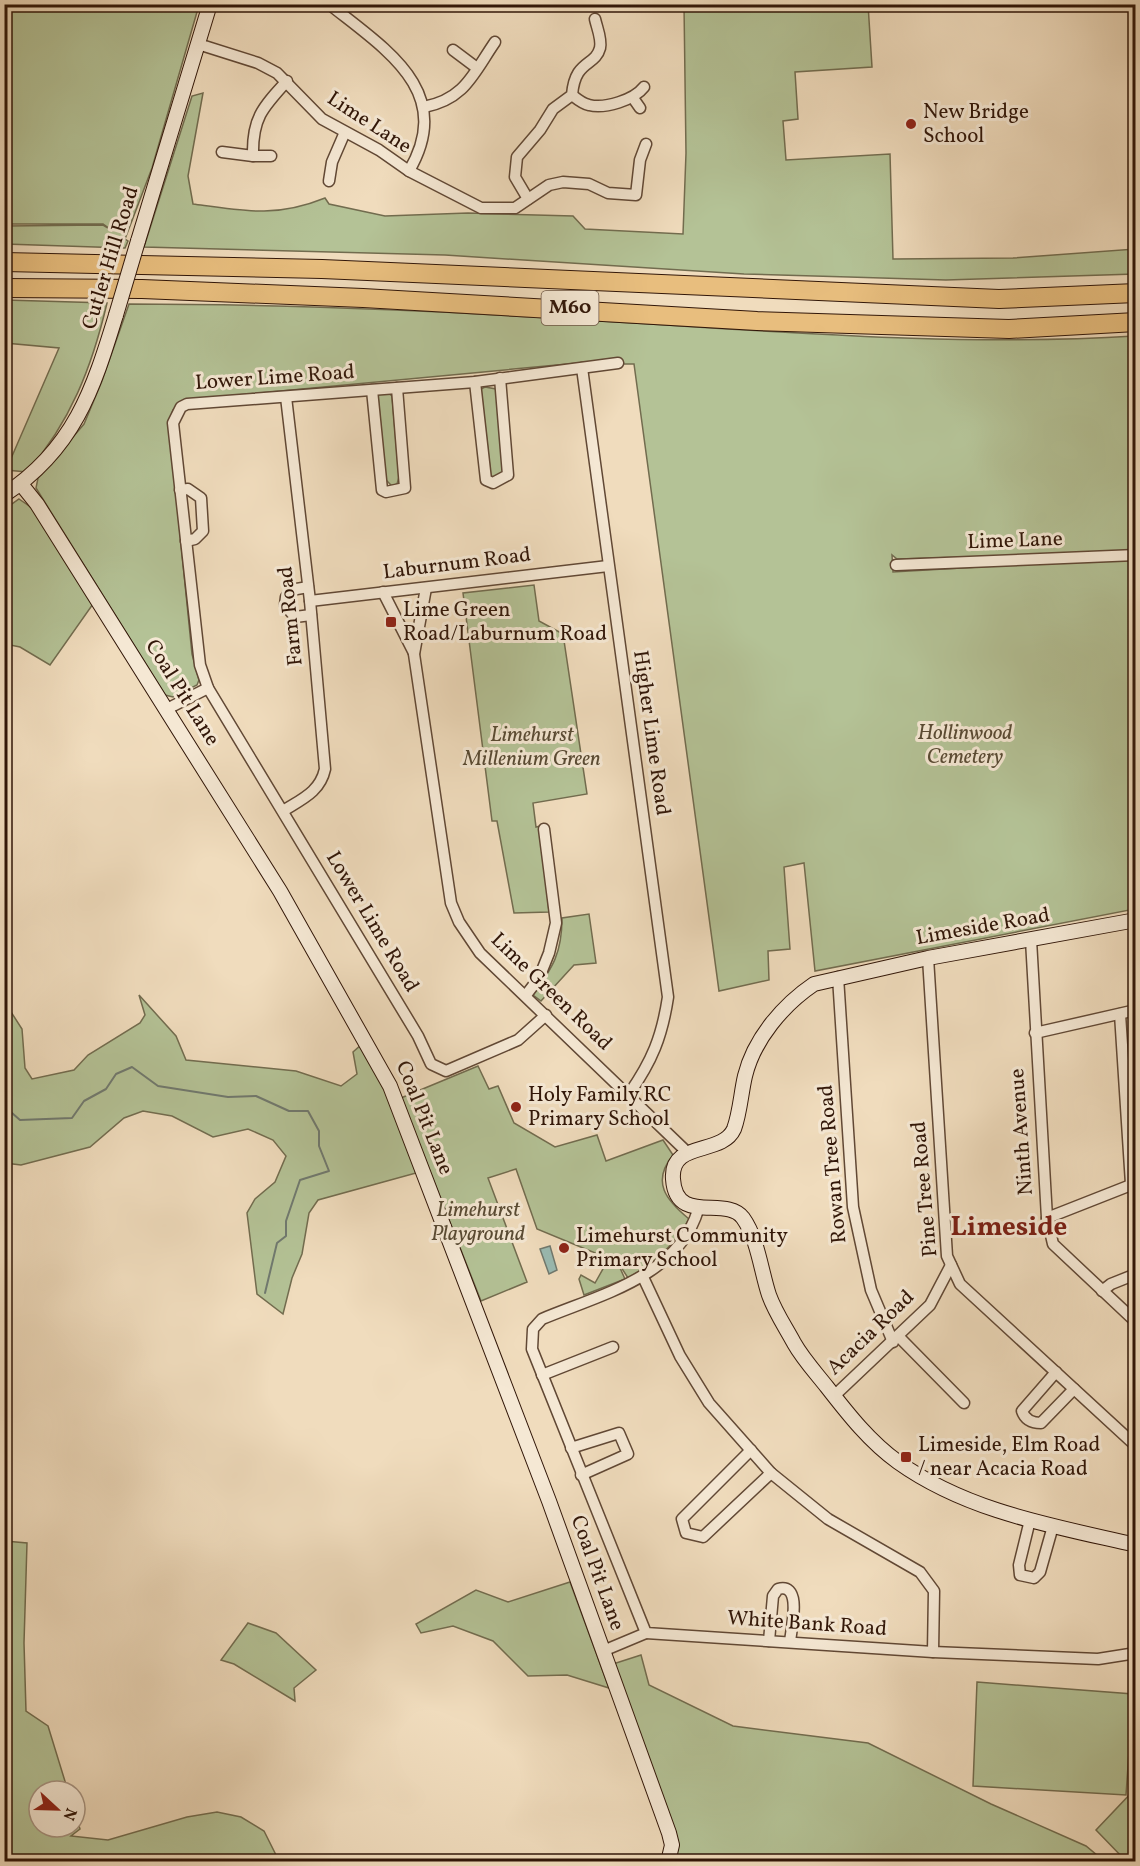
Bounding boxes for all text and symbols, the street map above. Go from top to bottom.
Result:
street label: Lime Lane [321,85,417,161]
place label: New Bridge School [923,98,1029,151]
marker: New Bridge School [904,117,918,131]
street label: Cutler Hill Road [75,183,147,333]
road number: M60 [542,291,598,325]
street label: Lower Lime Road [194,358,356,398]
street label: Lime Lane [967,525,1063,557]
street label: Laburnum Road [381,541,533,587]
street label: Farm Road [271,565,311,667]
place label: Lime Green Road/Laburnum Road [403,596,607,649]
marker: Lime Green Road/Laburnum Road [384,615,398,629]
street label: Coal Pit Lane [138,634,226,752]
street label: Higher Lime Road [625,649,677,817]
park label: Hollinwood Cemetery [918,719,1012,772]
park label: Limehurst Millenium Green [462,721,601,774]
street label: Lower Lime Road [318,846,426,998]
street label: Limeside Road [914,901,1052,953]
street label: Lime Green Road [484,926,618,1058]
street label: Coal Pit Lane [388,1057,460,1179]
street label: Ninth Avenue [1003,1067,1041,1196]
place label: Holy Family RC Primary School [528,1081,671,1134]
street label: Rowan Tree Road [812,1083,854,1245]
marker: Holy Family RC Primary School [509,1100,523,1114]
street label: Pine Tree Road [905,1120,945,1258]
park label: Limehurst Playground [431,1196,525,1249]
district label: Limeside [951,1209,1067,1247]
place label: Limehurst Community Primary School [576,1222,788,1275]
marker: Limehurst Community Primary School [557,1241,571,1255]
street label: Acacia Road [821,1284,921,1382]
place label: Limeside, Elm Road / near Acacia Road [918,1431,1100,1484]
marker: Limeside, Elm Road / near Acacia Road [899,1450,913,1464]
street label: Coal Pit Lane [563,1511,631,1635]
street label: White Bank Road [726,1604,888,1644]
north arrow [27,1779,87,1839]
text: N [57,1804,81,1824]

